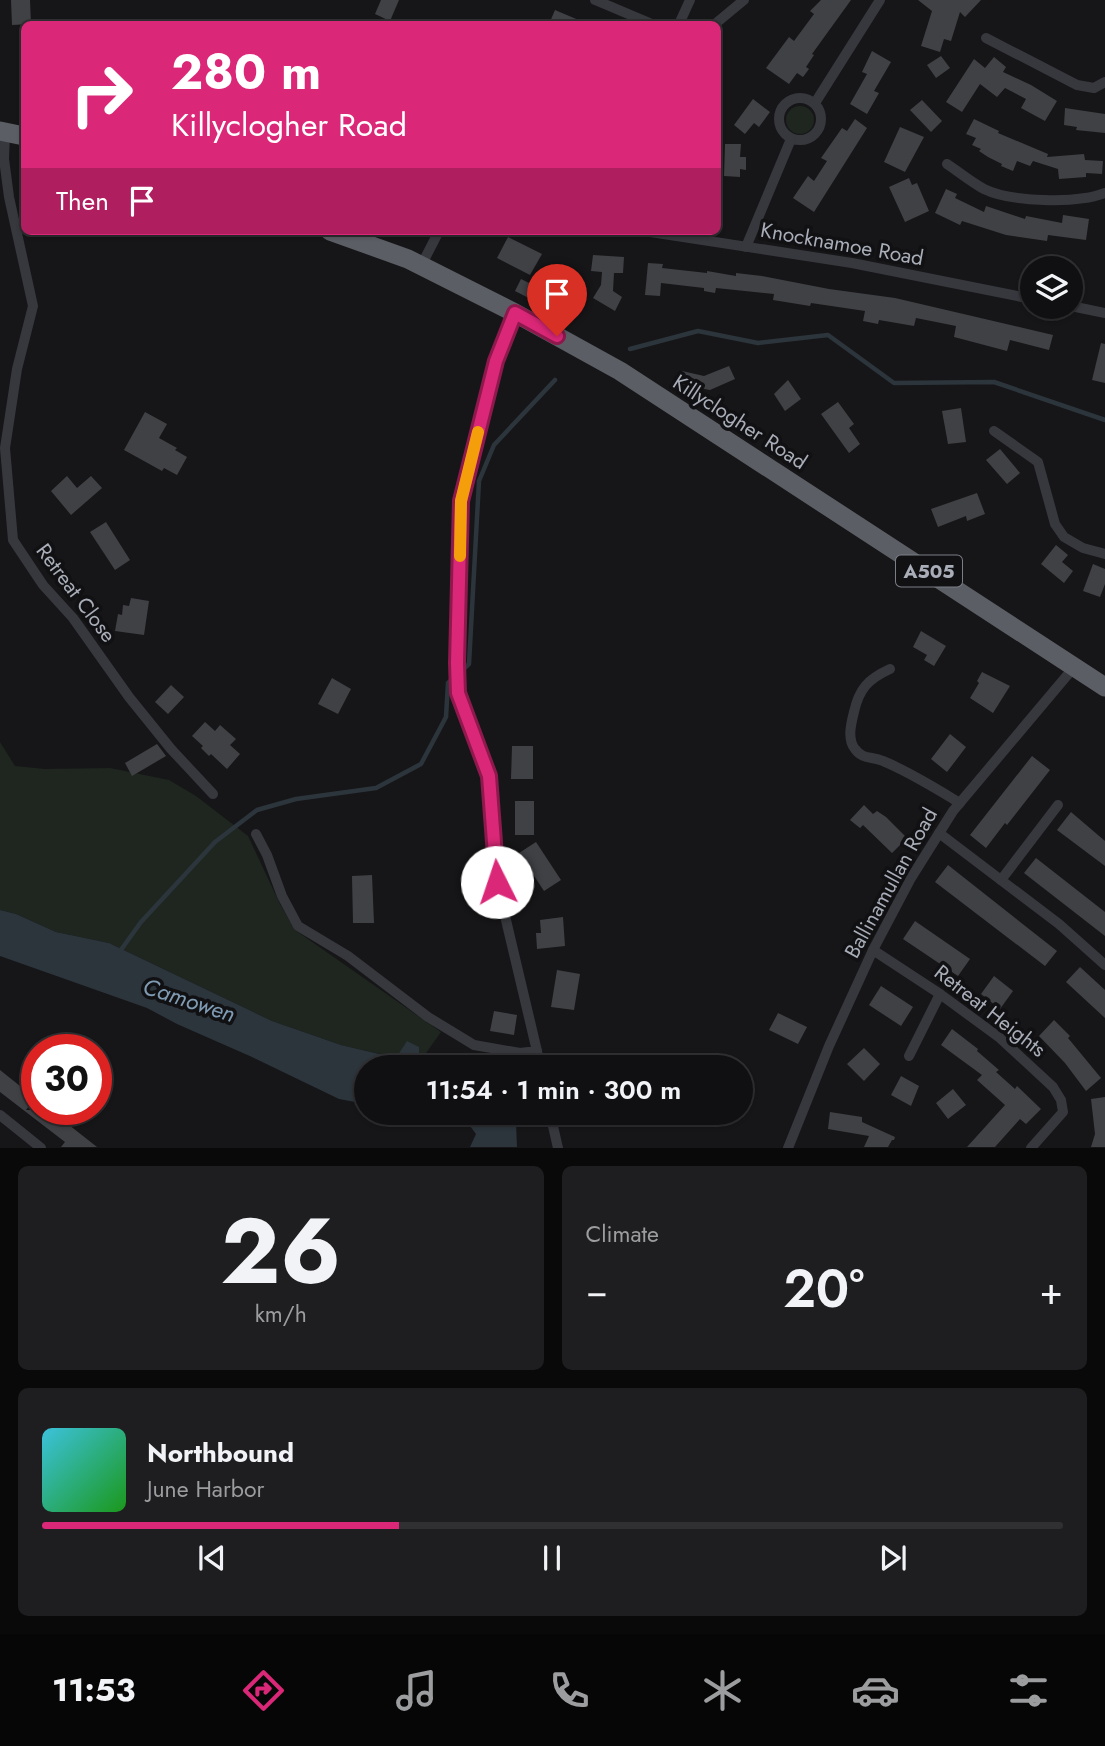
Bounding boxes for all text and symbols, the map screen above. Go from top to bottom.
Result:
text: 280 m [171,37,321,107]
icon: right [56,49,147,140]
text: Killyclogher Road [171,102,407,148]
text: Then [56,182,109,220]
icon: arrive [123,182,161,220]
street label: Knocknamoe Road [758,215,926,273]
map controls [1020,256,1083,319]
button: layers [1020,256,1083,319]
pin [527,264,587,336]
icon: arrive [538,275,576,313]
street label: Killyclogher Road [667,367,813,477]
street label: Retreat Close [29,537,123,649]
road number: A505 [896,556,962,586]
street label: Ballinamullan Road [837,802,945,964]
position arrow [460,845,534,919]
street label: Retreat Heights [928,958,1052,1064]
water label: Camowen [138,969,240,1031]
speed limit sign: 30 [21,1034,112,1125]
text: 11:54 · 1 min · 300 m [426,1071,681,1109]
text: 26 [220,1186,341,1317]
text: Climate [586,1217,659,1251]
text: 20° [783,1251,864,1327]
text: − [586,1263,608,1318]
text: + [1040,1263,1063,1318]
text: km/h [255,1297,307,1331]
text: Northbound [147,1434,294,1472]
text: June Harbor [147,1472,264,1506]
icon: previous [193,1539,231,1577]
icon: pause [533,1539,571,1577]
icon: next [874,1539,912,1577]
icon: directions [239,1666,288,1715]
icon: music [392,1666,441,1715]
icon: phone [545,1666,594,1715]
icon: climate [698,1666,747,1715]
icon: car [851,1666,900,1715]
icon: filters [1004,1666,1053,1715]
text: 11:53 [52,1667,135,1713]

